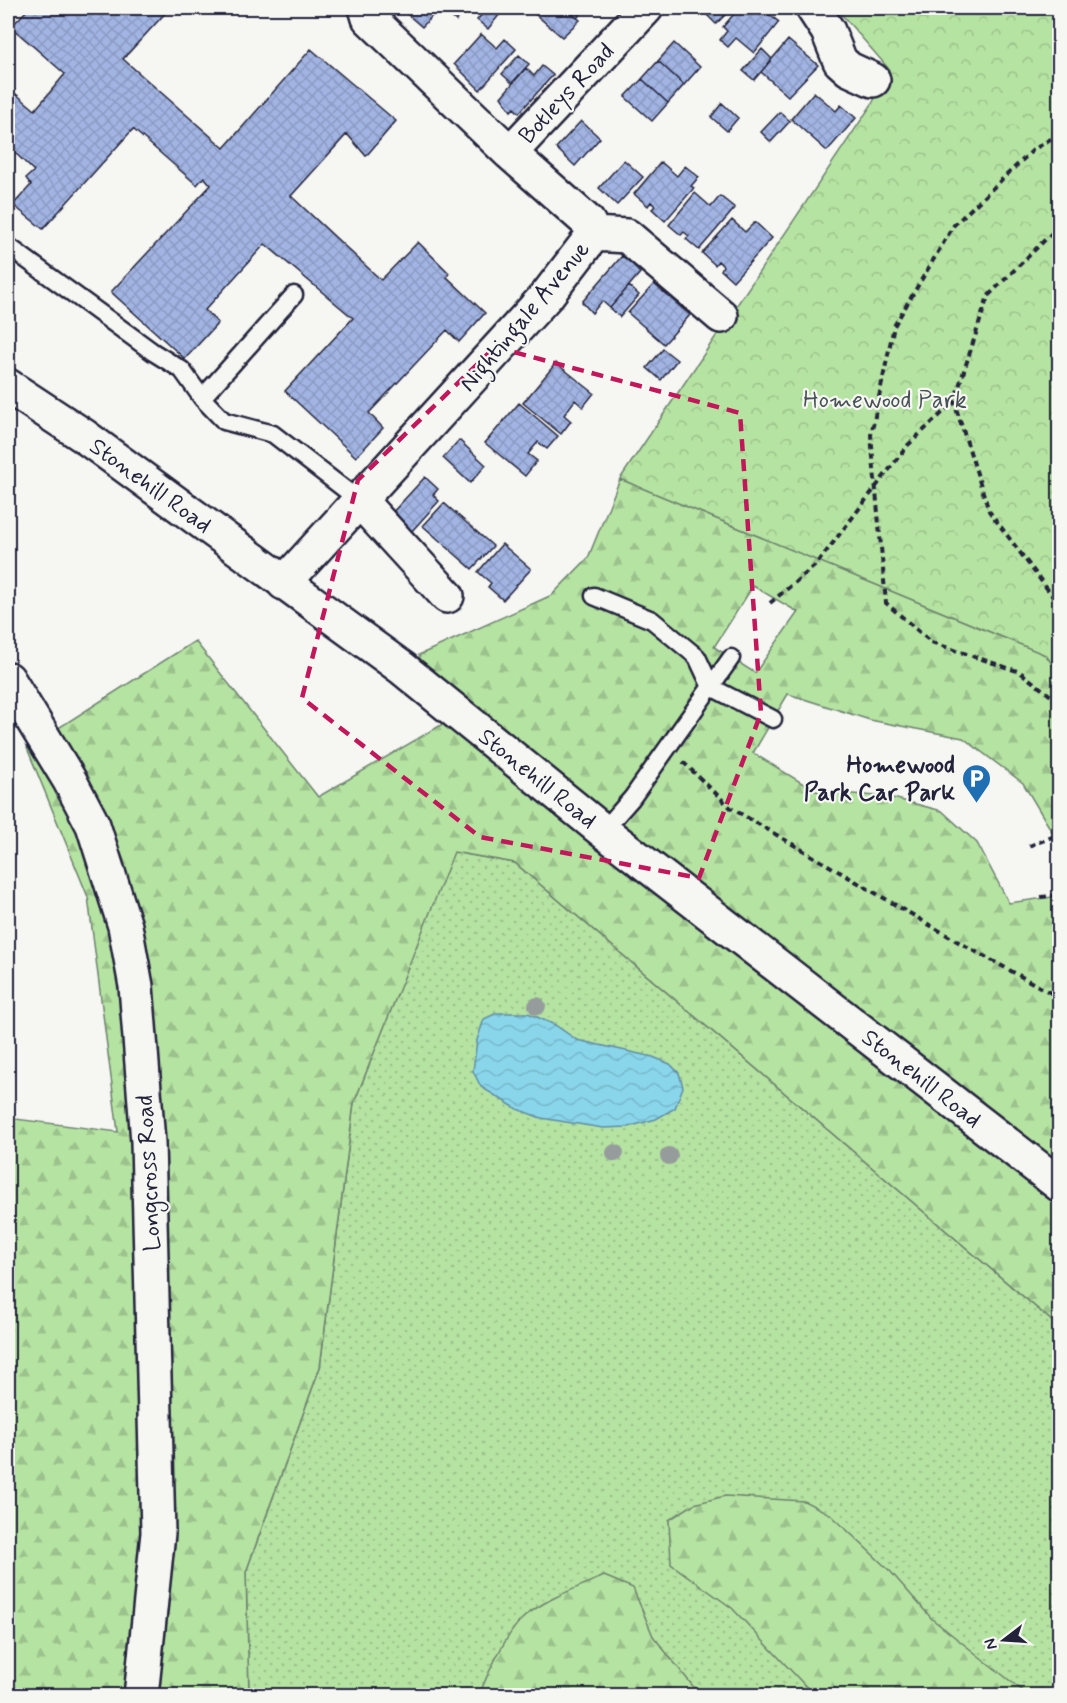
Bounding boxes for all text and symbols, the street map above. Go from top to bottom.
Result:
street label: Botleys Road [512,37,622,151]
street label: Nightingale Avenue [453,235,600,401]
park label: Homewood Park [803,385,967,416]
street label: Stonehill Road [83,431,218,541]
street label: Stonehill Road [471,722,603,837]
place label: Homewood Park Car Park [804,750,955,809]
parking icon: Homewood Park Car Park [960,762,992,804]
street label: Stonehill Road [855,1023,987,1136]
street label: Longcross Road [130,1094,171,1252]
north arrow [974,1610,1034,1670]
text: N [979,1636,1003,1652]

